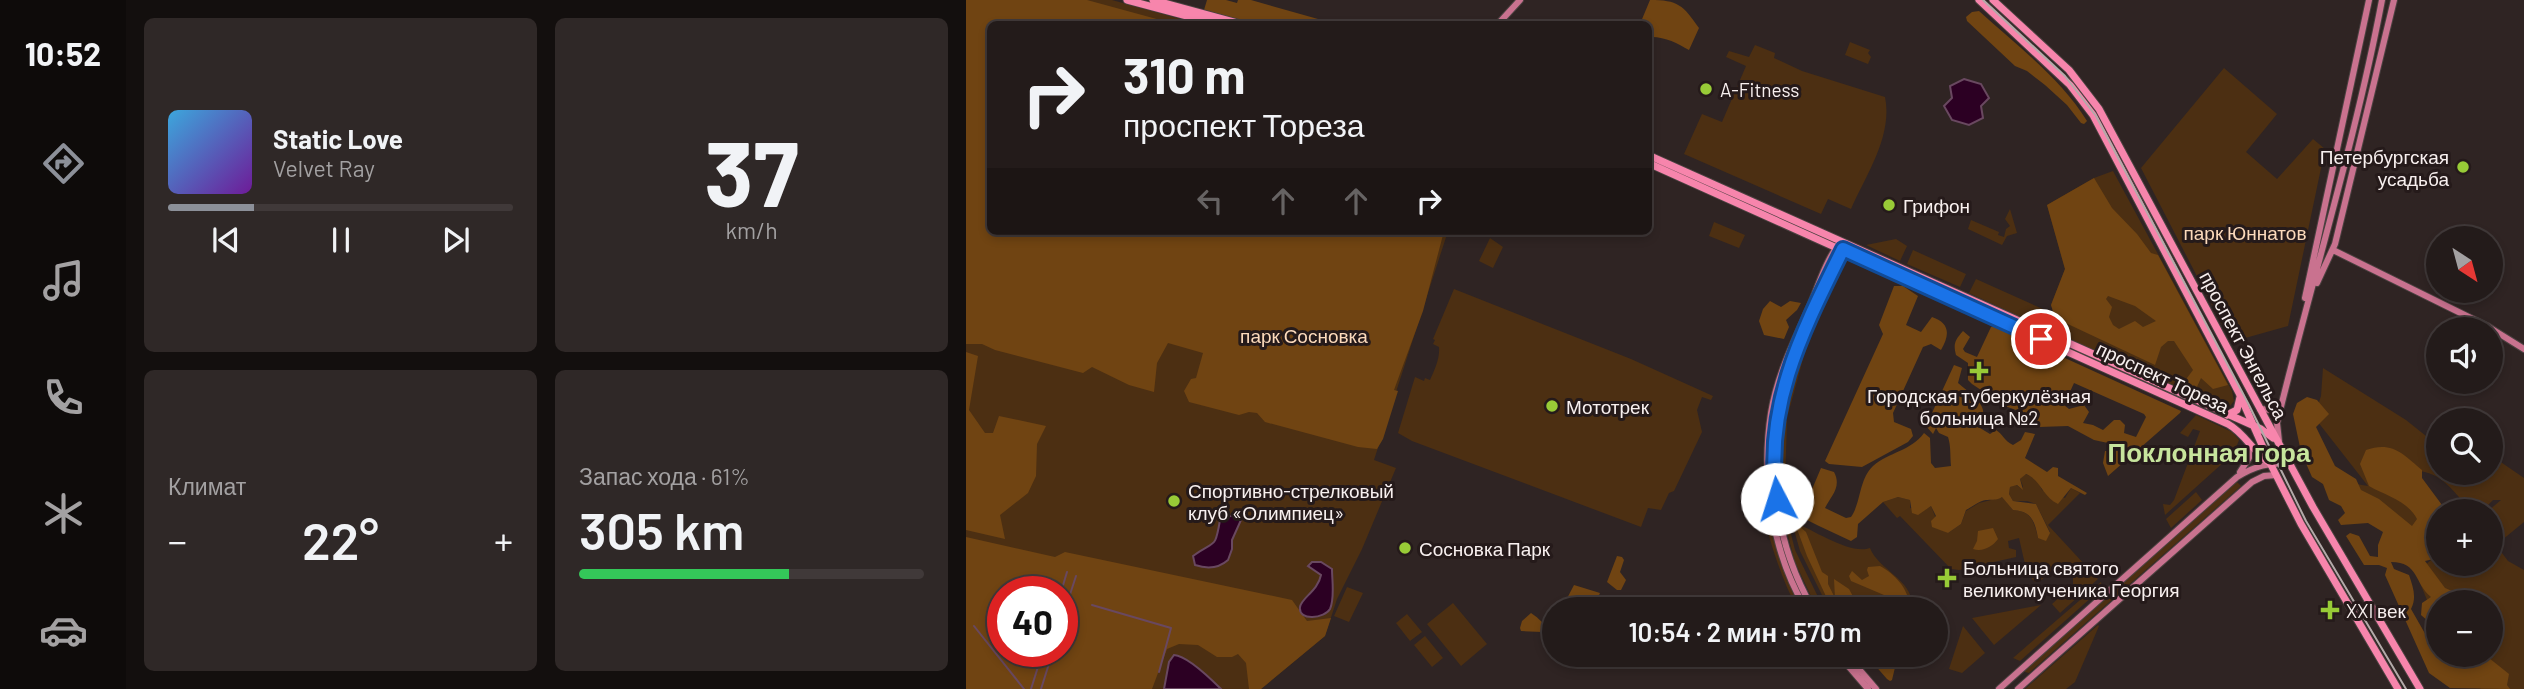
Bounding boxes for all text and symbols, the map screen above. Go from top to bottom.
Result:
text: 10:52 [25,34,101,72]
text: 310 m [1123,45,1245,104]
icon: right [1008,49,1099,140]
place label: A-Fitness [1720,78,1799,101]
marker: A-Fitness [1698,81,1714,97]
text: проспект Тореза [1123,105,1365,143]
text: 37 [704,116,799,225]
text: Static Love [273,123,403,154]
icon: directions [39,139,88,188]
place label: Петербургская усадьба [2320,145,2449,190]
text: Velvet Ray [273,154,375,182]
marker: Петербургская усадьба [2455,159,2471,175]
icon: left [1191,182,1229,220]
icon: ahead [1264,182,1302,220]
icon: ahead [1337,182,1375,220]
icon: right [1410,182,1448,220]
place label: Грифон [1903,194,1970,217]
marker: Грифон [1881,197,1897,213]
text: km/h [725,216,778,244]
icon: previous [207,221,245,259]
icon: pause [322,221,360,259]
icon: next [437,221,475,259]
park label: парк Юннатов [2183,221,2307,244]
north arrow [2426,226,2502,303]
map controls [2426,226,2503,667]
icon: music [39,256,88,305]
street label: проспект Энгельса [2195,267,2293,423]
pin [2011,309,2071,369]
button: sound [2426,317,2503,394]
icon: arrive [2022,320,2060,358]
park label: парк Сосновка [1240,324,1368,347]
street label: проспект Тореза [2093,336,2233,418]
marker: Городская туберкулёзная больница №2 [1969,361,1989,381]
icon: phone [39,373,88,422]
place label: Городская туберкулёзная больница №2 [1867,384,2091,429]
place label: Мототрек [1566,395,1650,418]
marker: Мототрек [1544,398,1560,414]
button: search [2426,408,2503,485]
district label: Поклонная гора [2108,436,2311,467]
text: Запас хода · 61% [579,462,750,490]
position arrow [1740,462,1814,536]
text: Климат [168,472,246,500]
place label: Спортивно-стрелковый клуб «Олимпиец» [1188,479,1394,524]
icon: climate [39,489,88,538]
marker: Спортивно-стрелковый клуб «Олимпиец» [1166,493,1182,509]
text: 305 km [579,498,744,560]
button: + [2426,499,2503,576]
text: 22° [302,508,379,570]
text: − [168,517,187,563]
text: + [494,517,513,563]
place label: Сосновка Парк [1419,537,1551,560]
marker: Сосновка Парк [1397,540,1413,556]
place label: Больница святого великомученика Георгия [1963,556,2180,601]
marker: Больница святого великомученика Георгия [1937,568,1957,588]
speed limit sign: 40 [987,576,1078,667]
button: − [2426,590,2503,667]
place label: XXI век [2346,599,2407,622]
marker: XXI век [2320,600,2340,620]
icon: car [39,606,88,655]
text: 10:54 · 2 мин · 570 m [1628,616,1862,647]

